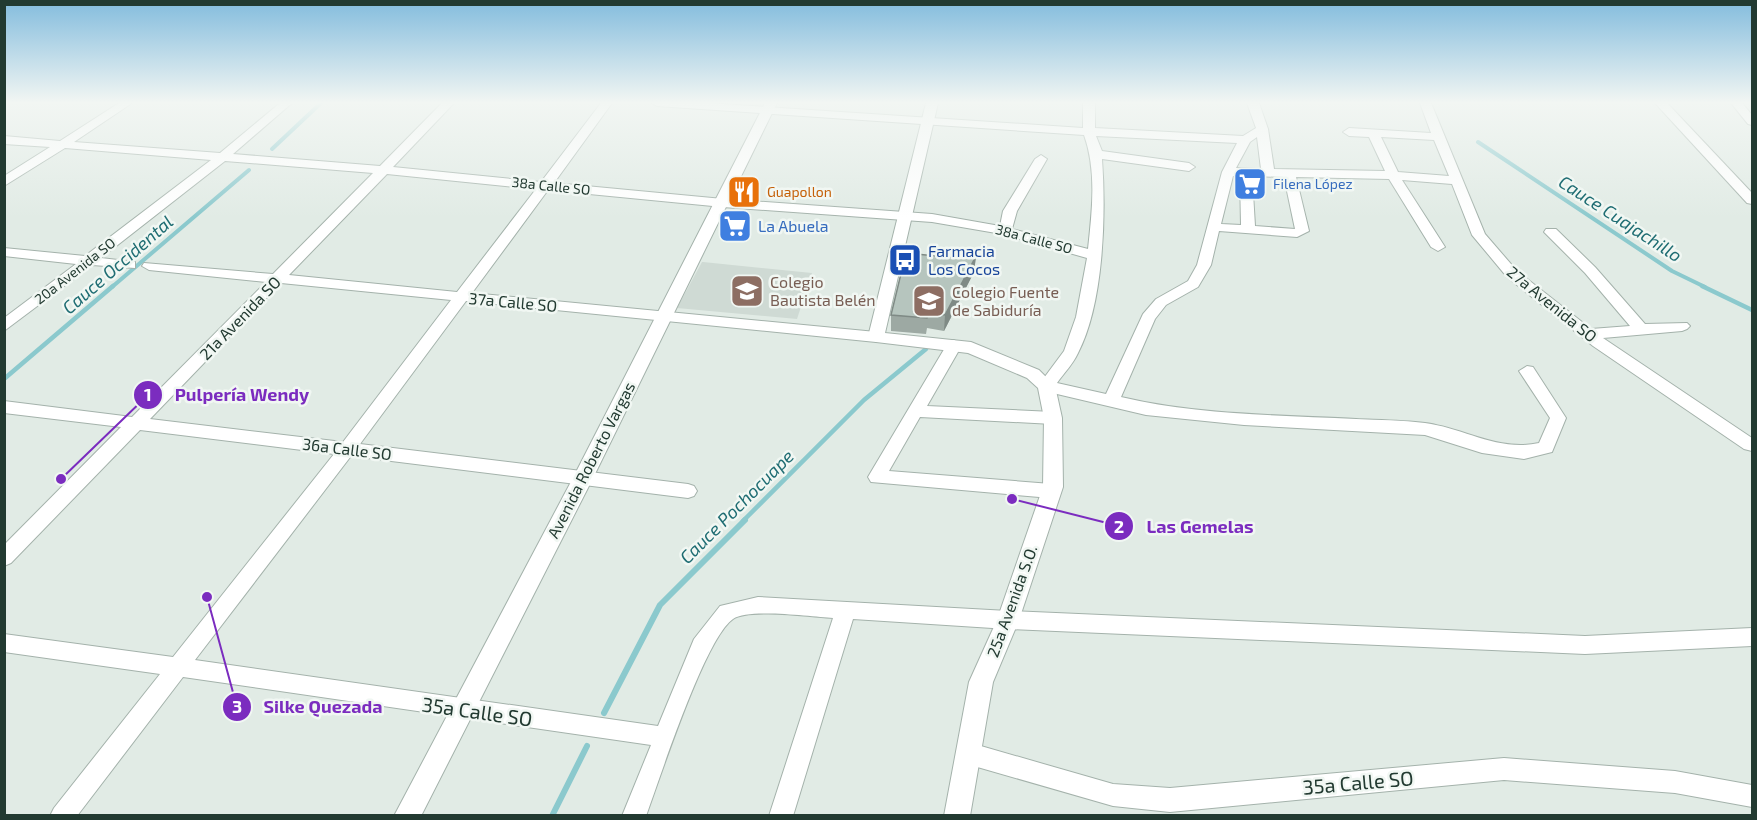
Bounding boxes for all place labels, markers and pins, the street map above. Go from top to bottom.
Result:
supermarket icon: Filena López [1232,166,1268,202]
restaurant icon: Guapollon [726,174,762,210]
place label: Filena López [1273,175,1353,192]
place label: Guapollon [767,183,832,200]
supermarket icon: La Abuela [717,208,753,244]
place label: La Abuela [758,216,829,235]
place label: Farmacia Los Cocos [928,241,1000,278]
bus stop icon: Farmacia Los Cocos [887,242,923,278]
place label: Colegio Bautista Belén [770,272,876,309]
school or university icon: Colegio Bautista Belén [729,273,765,309]
place label: Colegio Fuente de Sabiduría [952,282,1059,319]
school or university icon: Colegio Fuente de Sabiduría [911,283,947,319]
callout: Pulpería Wendy [133,377,321,413]
callout: Las Gemelas [1104,508,1265,544]
callout: Silke Quezada [222,689,395,725]

